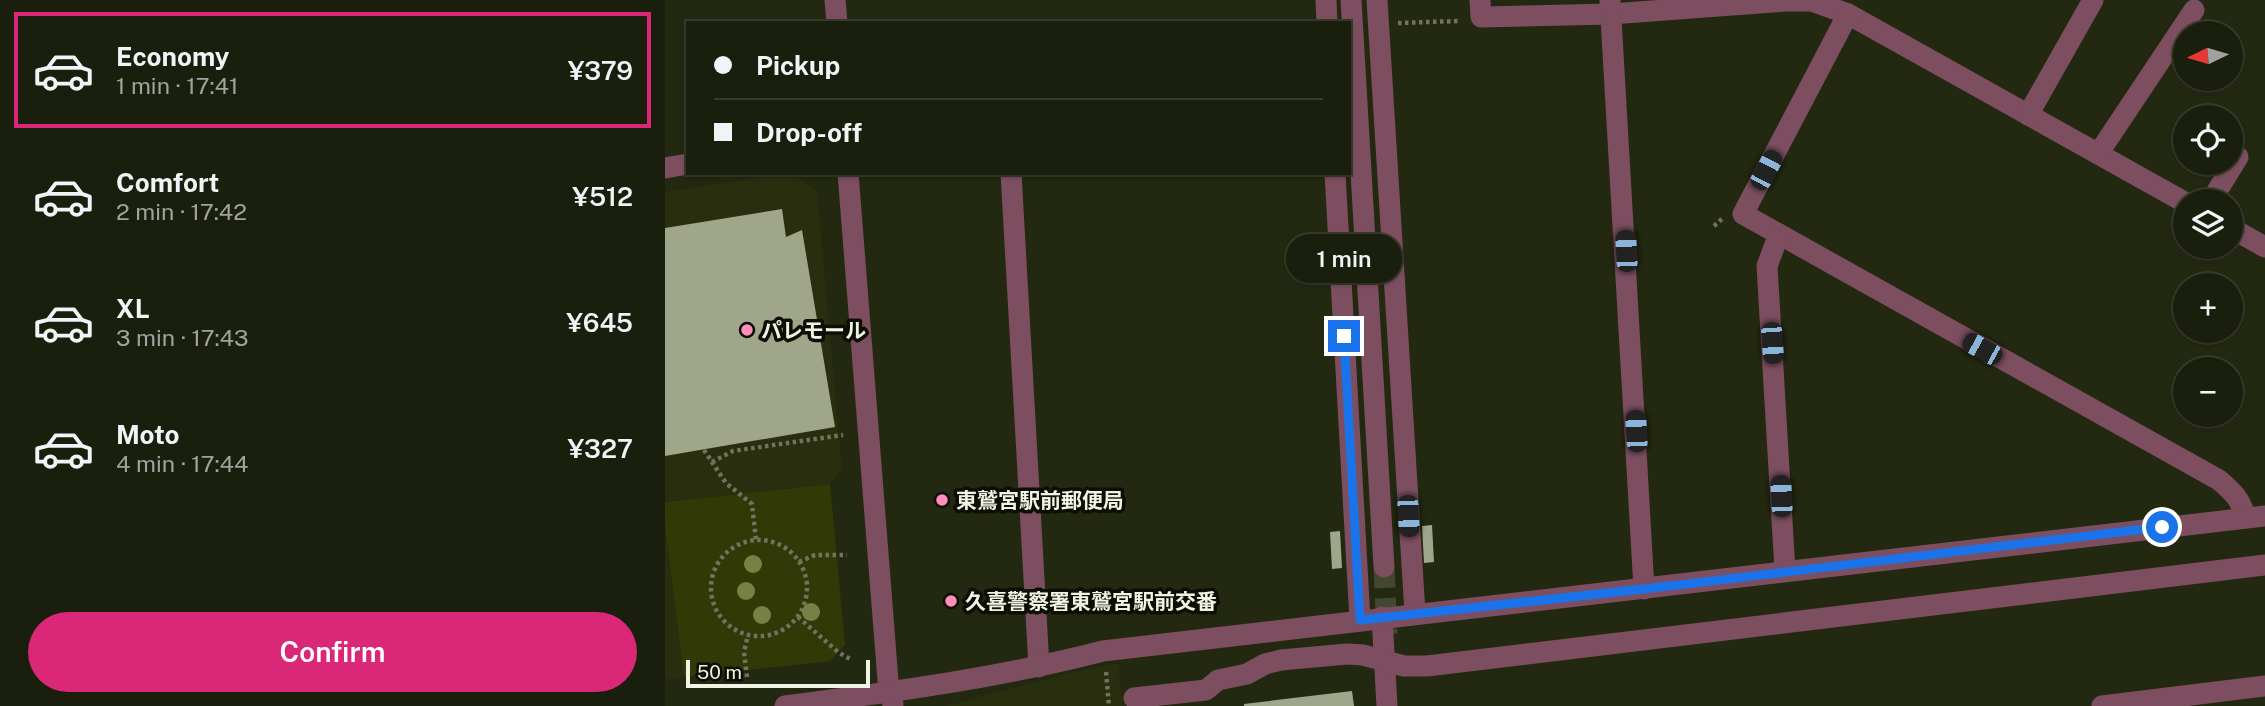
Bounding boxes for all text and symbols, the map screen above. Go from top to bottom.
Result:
north arrow [2173,21,2243,91]
map controls [2173,21,2243,427]
icon: car [32,39,95,102]
text: Economy [116,41,229,72]
text: Pickup [756,50,840,81]
text: ¥379 [568,55,633,86]
text: 1 min · 17:41 [116,72,238,99]
button: locate [2173,105,2243,175]
text: Drop-off [756,117,862,148]
car [1747,147,1786,193]
icon: car [32,165,95,228]
text: Comfort [116,167,219,198]
text: ¥512 [572,181,633,212]
button: layers [2173,189,2243,259]
text: 2 min · 17:42 [116,198,247,225]
car [1615,229,1638,273]
callout: 1 min [1286,234,1402,284]
text: 1 min [1317,245,1371,272]
button: + [2173,273,2243,343]
icon: car [32,291,95,354]
text: XL [116,293,150,324]
text: ¥645 [566,307,633,338]
place label: パレモール [761,318,866,343]
route end [1328,320,1360,352]
car [1761,321,1784,365]
marker: パレモール [739,322,755,338]
text: 3 min · 17:43 [116,324,249,351]
car [1959,330,2006,368]
button: − [2173,357,2243,427]
car [1625,409,1648,453]
icon: car [32,417,95,480]
text: Moto [116,419,179,450]
text: ¥327 [568,433,633,464]
text: 4 min · 17:44 [116,450,248,477]
car [1770,474,1793,518]
place label: 東鷲宮駅前郵便局 [956,488,1124,513]
marker: 東鷲宮駅前郵便局 [934,492,950,508]
car [1397,494,1420,538]
route start [2146,511,2178,543]
place label: 久喜警察署東鷲宮駅前交番 [965,589,1217,614]
marker: 久喜警察署東鷲宮駅前交番 [943,593,959,609]
button: Confirm [28,612,637,692]
scale bar [686,657,870,689]
text: 50 m [697,661,742,683]

